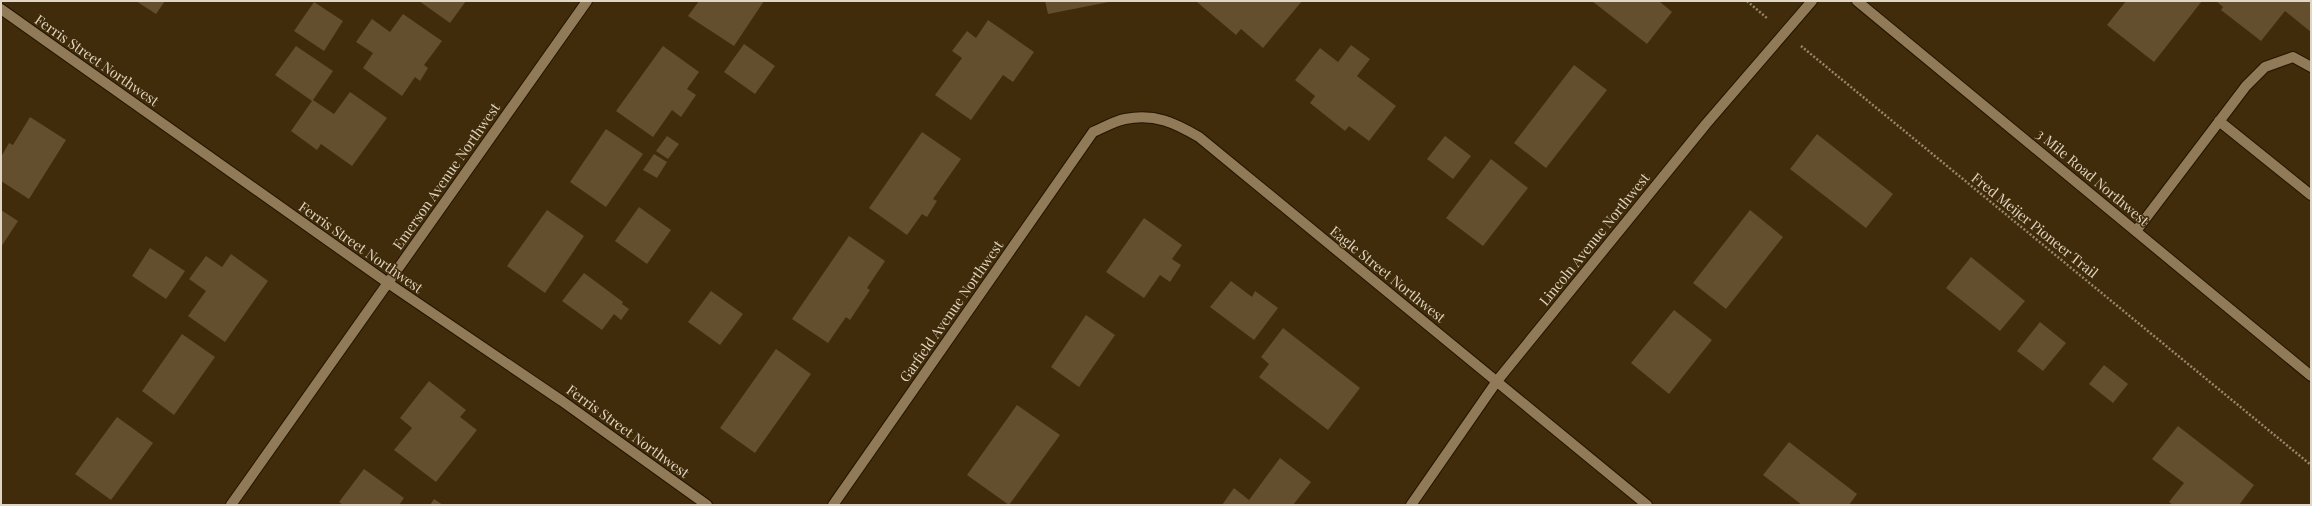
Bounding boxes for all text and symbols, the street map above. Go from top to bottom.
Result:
street label: Ferris Street Northwest [31,10,164,111]
street label: Emerson Avenue Northwest [388,98,505,253]
street label: 3 Mile Road Northwest [2033,124,2154,230]
street label: Lincoln Avenue Northwest [1534,168,1654,309]
street label: Fred Meijer Pioneer Trail [1968,168,2102,282]
street label: Ferris Street Northwest [295,197,428,298]
street label: Eagle Street Northwest [1326,221,1451,327]
street label: Garfield Avenue Northwest [895,236,1008,386]
street label: Ferris Street Northwest [563,380,694,483]

